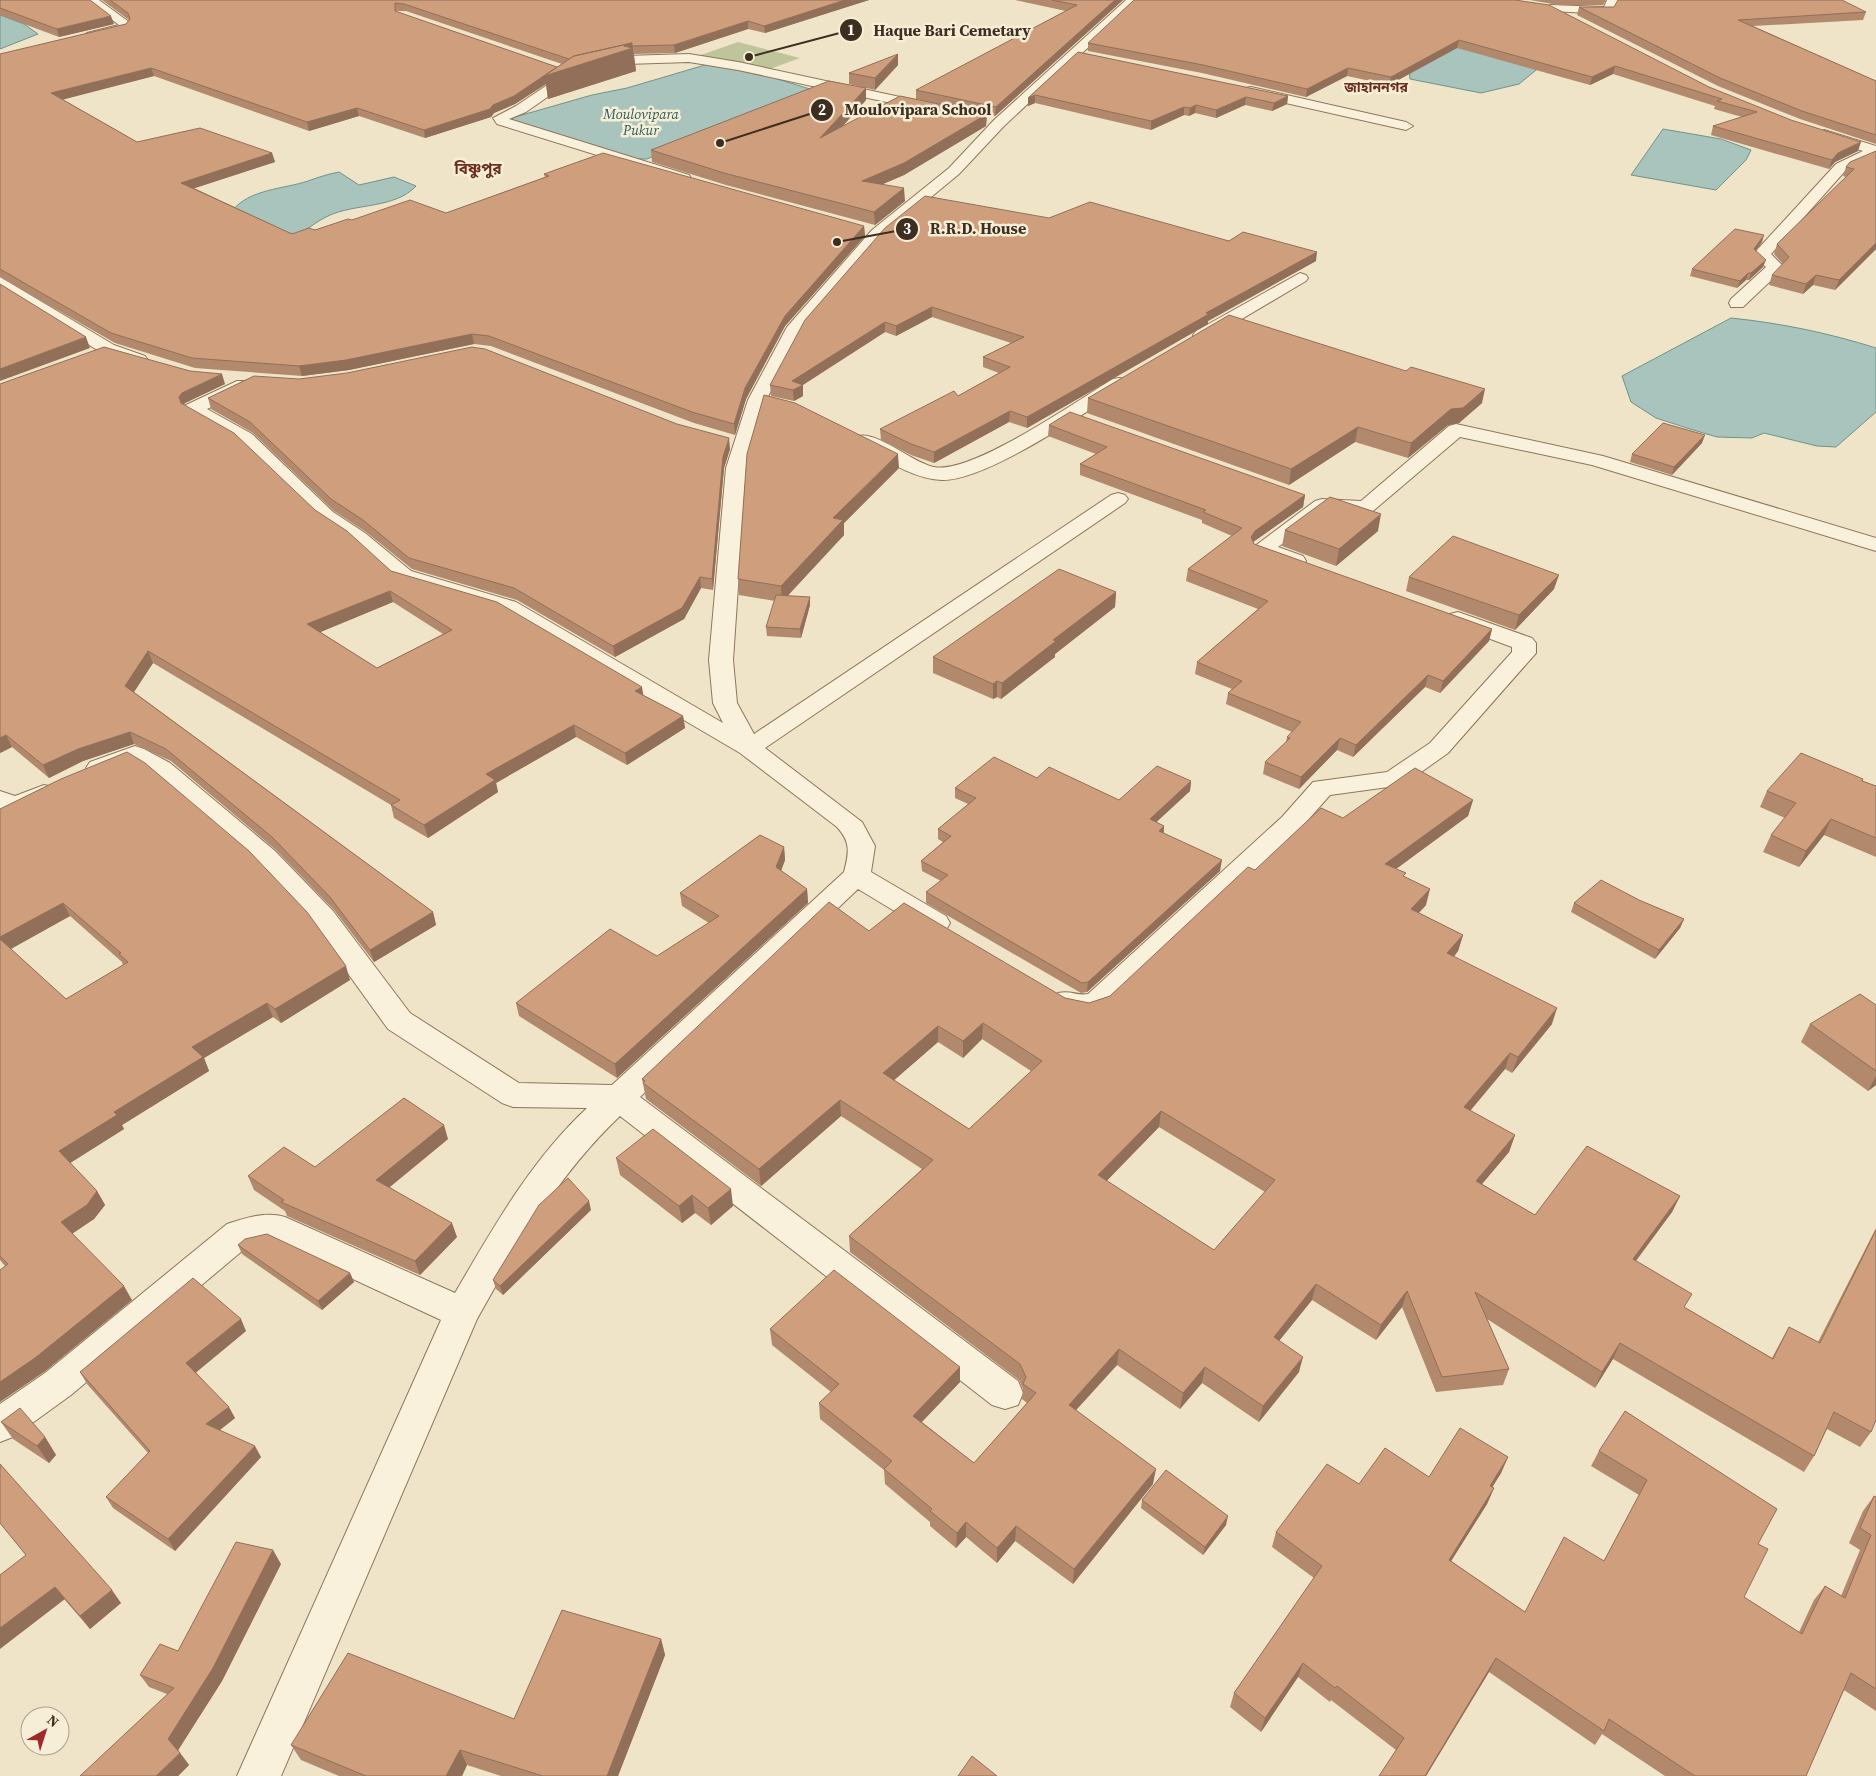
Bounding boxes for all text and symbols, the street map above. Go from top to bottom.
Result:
callout: Haque Bari Cemetary [838,14,1041,45]
text: 1 [847,19,855,40]
text: Haque Bari Cemetary [873,19,1031,41]
district label: জাহাননগর [1343,77,1408,97]
callout: Moulovipara School [810,94,1002,125]
text: Moulovipara School [845,98,991,120]
text: 2 [818,99,826,120]
water label: Moulovipara Pukur [602,104,679,140]
district label: বিষ্ণুপুর [454,158,502,179]
callout: R.R.D. House [894,213,1036,244]
text: R.R.D. House [930,217,1026,239]
text: 3 [903,218,911,239]
north arrow [20,1706,70,1756]
text: N [43,1710,63,1732]

